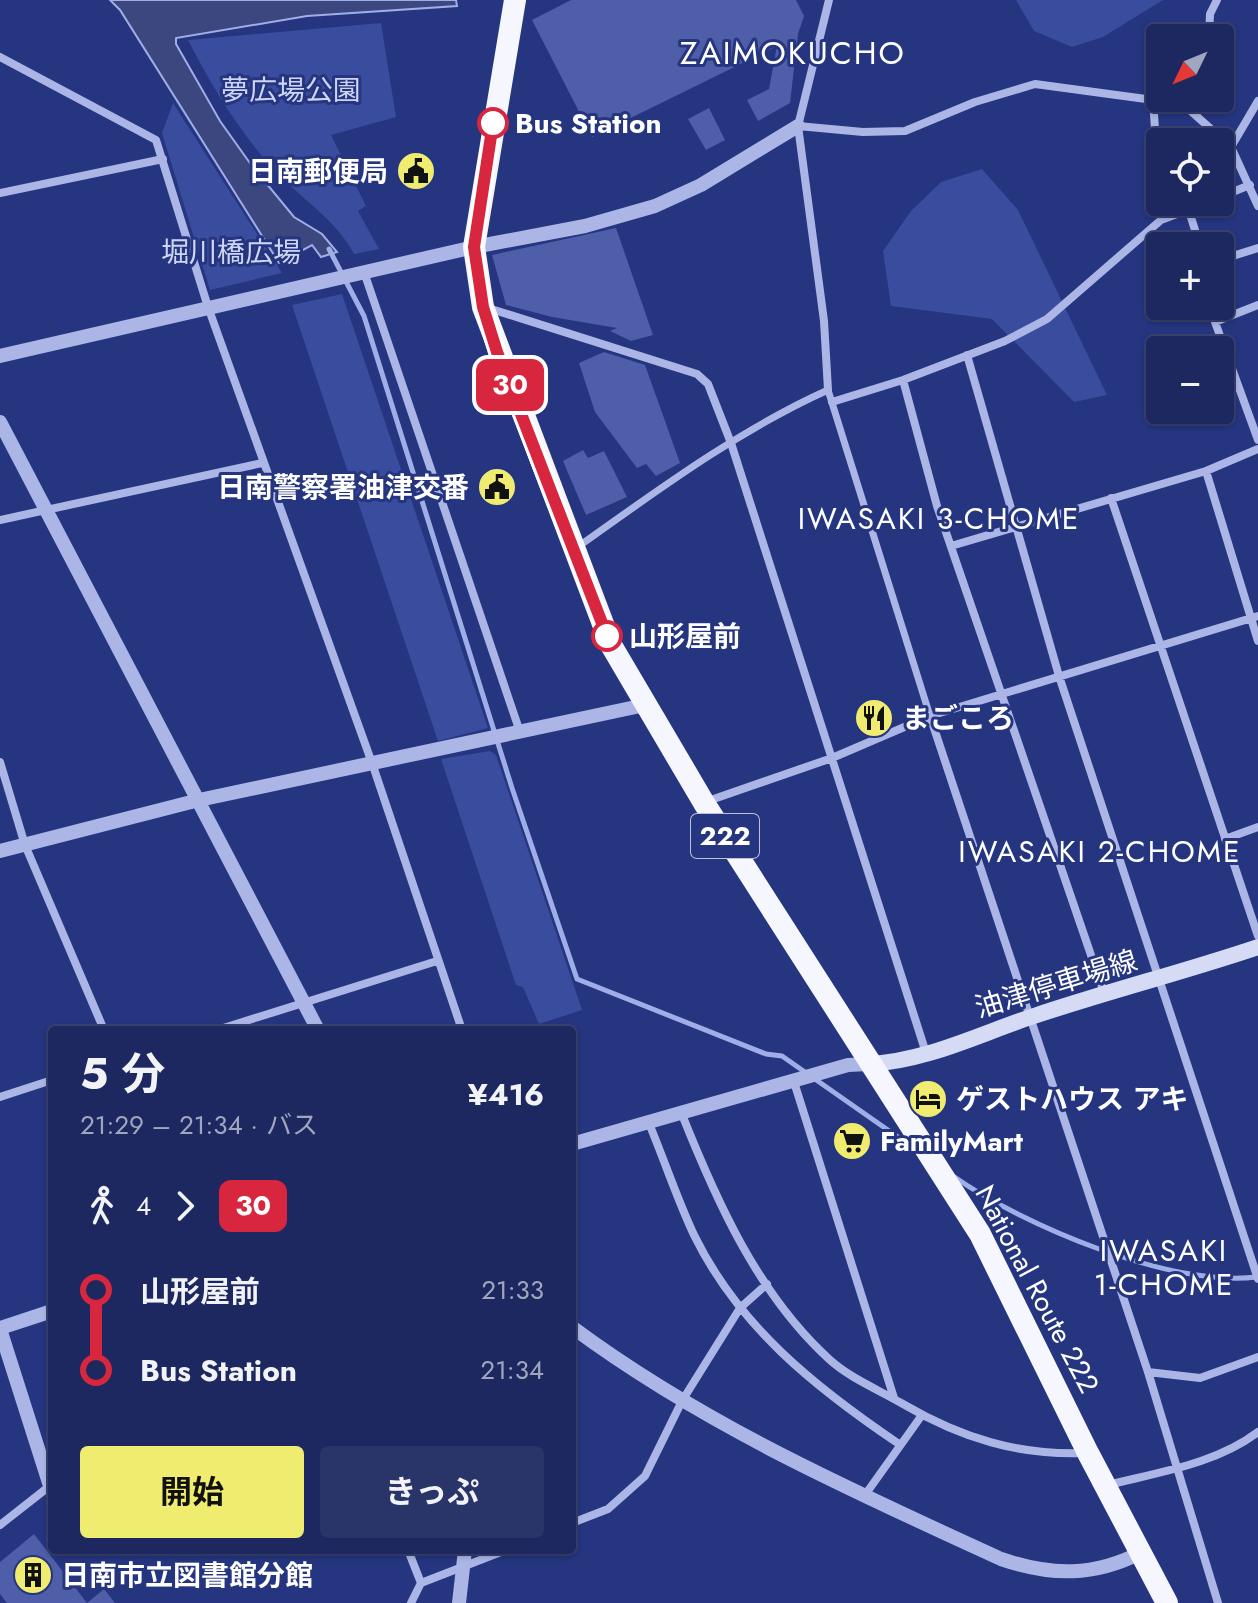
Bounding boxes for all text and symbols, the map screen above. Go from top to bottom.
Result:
north arrow [1146,24,1234,112]
map controls [1146,24,1234,424]
district label: ZAIMOKUCHO [680,30,906,76]
park label: 夢広場公園 [221,70,361,111]
place label: Bus Station [515,103,662,144]
marker: Bus Station [478,108,508,138]
button: locate [1146,128,1234,216]
public building icon: 日南郵便局 [395,150,437,192]
place label: 日南郵便局 [248,151,388,192]
park label: 堀川橋広場 [161,232,301,273]
button: + [1146,232,1234,320]
button: − [1146,336,1234,424]
line badge: 30 [474,359,546,411]
text: 30 [492,364,528,405]
public building icon: 日南警察署油津交番 [476,466,518,508]
place label: 日南警察署油津交番 [217,467,469,508]
district label: IWASAKI 3-CHOME [798,497,1080,540]
place label: 山形屋前 [629,616,741,657]
marker: 山形屋前 [592,621,622,651]
restaurant icon: まごころ [853,697,895,739]
place label: まごころ [902,698,1014,739]
road number: 222 [691,814,759,858]
district label: IWASAKI 2-CHOME [958,830,1242,873]
street label: 油津停車場線 [970,940,1142,1028]
text: 5 分 [80,1042,166,1106]
text: ¥416 [468,1073,544,1116]
hotel icon: ゲストハウス アキ [907,1078,949,1120]
place label: ゲストハウス アキ [956,1079,1188,1120]
text: 21:29 – 21:34 · バス [80,1106,318,1144]
supermarket icon: FamilyMart [831,1120,873,1162]
place label: FamilyMart [880,1121,1023,1162]
street label: National Route 222 [965,1178,1109,1400]
icon: walk [80,1184,124,1228]
icon: forward [163,1184,207,1228]
text: 30 [235,1185,271,1226]
text: 4 [136,1187,151,1225]
district label: IWASAKI 1-CHOME [1094,1229,1234,1306]
text: 山形屋前 [140,1270,260,1313]
text: 21:33 [481,1271,544,1309]
text: Bus Station [140,1349,297,1392]
text: 21:34 [480,1351,544,1389]
button: 開始 [80,1446,304,1538]
button: きっぷ [320,1446,544,1538]
building icon: 日南市立図書館分館 [12,1554,54,1596]
place label: 日南市立図書館分館 [61,1555,313,1596]

